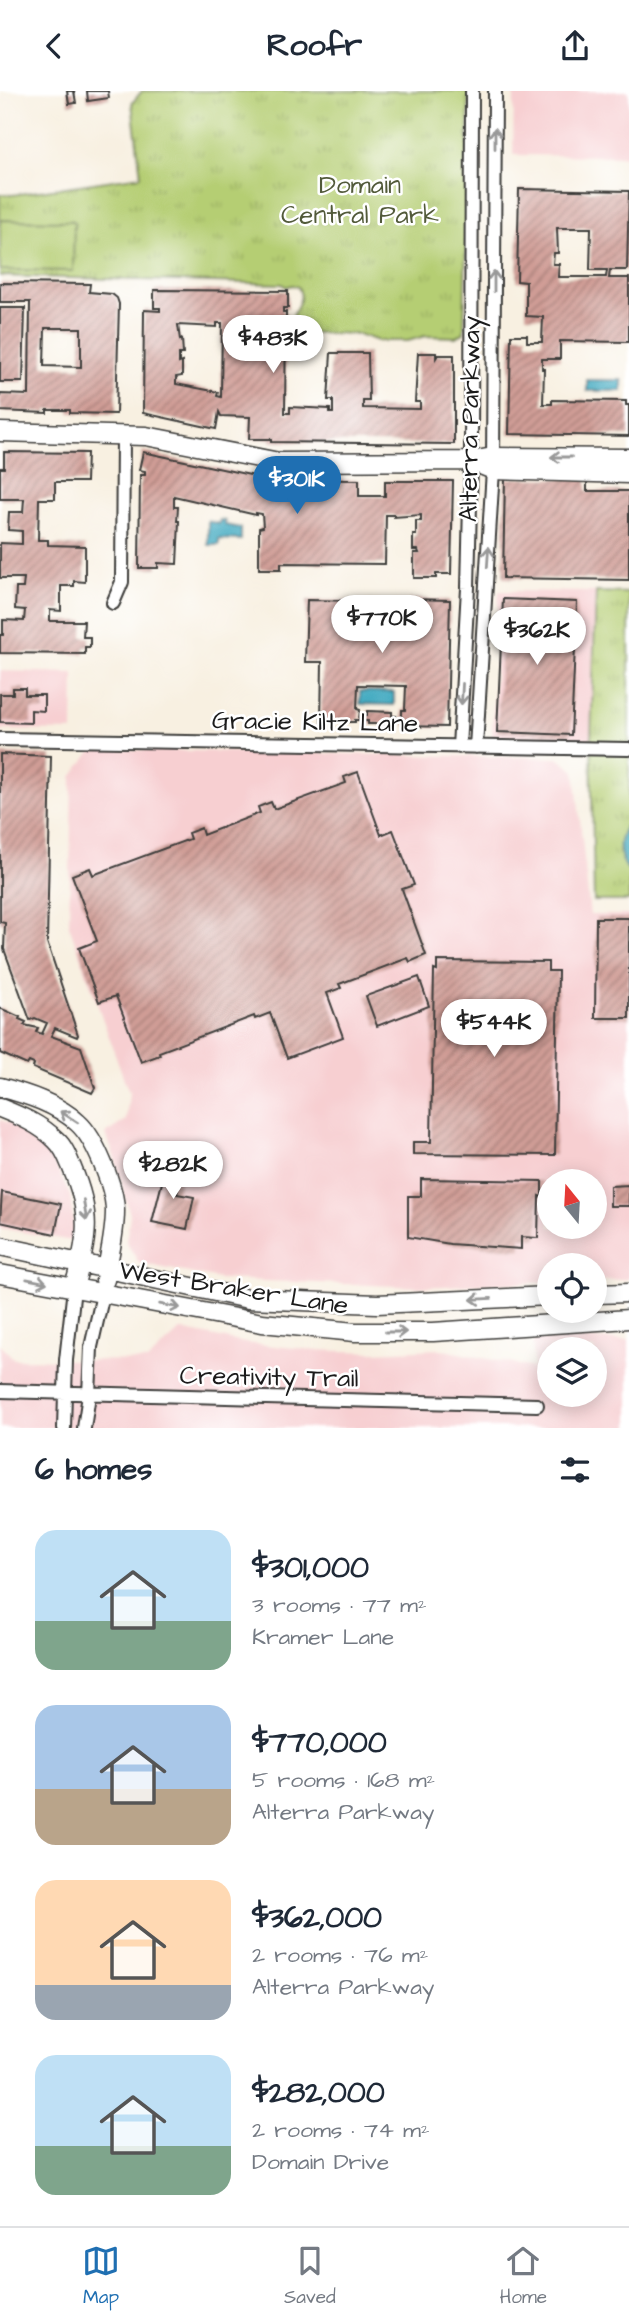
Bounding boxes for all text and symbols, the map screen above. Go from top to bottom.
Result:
text: Roofr [267,23,362,68]
icon: back [35,27,73,65]
icon: share [556,27,594,65]
one-way arrow [488,127,502,150]
park label: Domain Central Park [281,167,439,233]
one-way arrow [487,269,501,292]
pin: $483K [224,315,322,375]
street label: Alterra Parkway [450,316,492,523]
text: $483K [239,322,308,354]
one-way arrow [550,450,573,464]
pin: $301K [248,457,346,516]
text: $301K [269,463,325,495]
one-way arrow [482,546,495,569]
pin: $770K [333,595,431,655]
text: $770K [347,602,417,634]
pin: $362K [488,607,586,667]
text: $362K [504,614,570,646]
one-way arrow [455,682,468,705]
street label: Gracie Kiltz Lane [212,702,418,742]
pin: $544K [445,999,543,1059]
text: $544K [457,1006,531,1038]
one-way arrow [60,1110,79,1124]
pin: $282K [124,1141,222,1201]
text: $282K [139,1148,207,1180]
north arrow [537,1169,607,1239]
map controls [537,1169,607,1407]
one-way arrow [79,1198,92,1221]
street label: West Braker Lane [117,1252,351,1324]
button: locate [537,1253,607,1323]
one-way arrow [25,1275,48,1288]
one-way arrow [470,1293,493,1306]
one-way arrow [158,1300,181,1313]
one-way arrow [384,1325,407,1339]
button: layers [537,1337,607,1407]
street label: Creativity Trail [179,1357,359,1399]
text: 6 homes [35,1449,152,1491]
icon: filters [556,1451,594,1489]
text: $301,000 [252,1547,369,1589]
icon: home [91,1558,175,1642]
text: 3 rooms · 77 m² [252,1589,427,1621]
text: Kramer Lane [252,1621,394,1653]
text: $770,000 [252,1722,387,1764]
icon: home [91,1733,175,1817]
text: 5 rooms · 168 m² [252,1764,435,1796]
text: Alterra Parkway [252,1796,435,1828]
text: $362,000 [252,1897,382,1939]
icon: home [91,1908,175,1992]
text: 2 rooms · 76 m² [252,1939,428,1971]
text: Alterra Parkway [252,1971,435,2003]
text: $282,000 [252,2072,385,2114]
icon: home [91,2083,175,2167]
text: 2 rooms · 74 m² [252,2114,430,2146]
text: Domain Drive [252,2146,389,2178]
tab: Map [82,2242,120,2311]
tab: Saved [284,2242,336,2311]
tab: Home [500,2242,547,2311]

